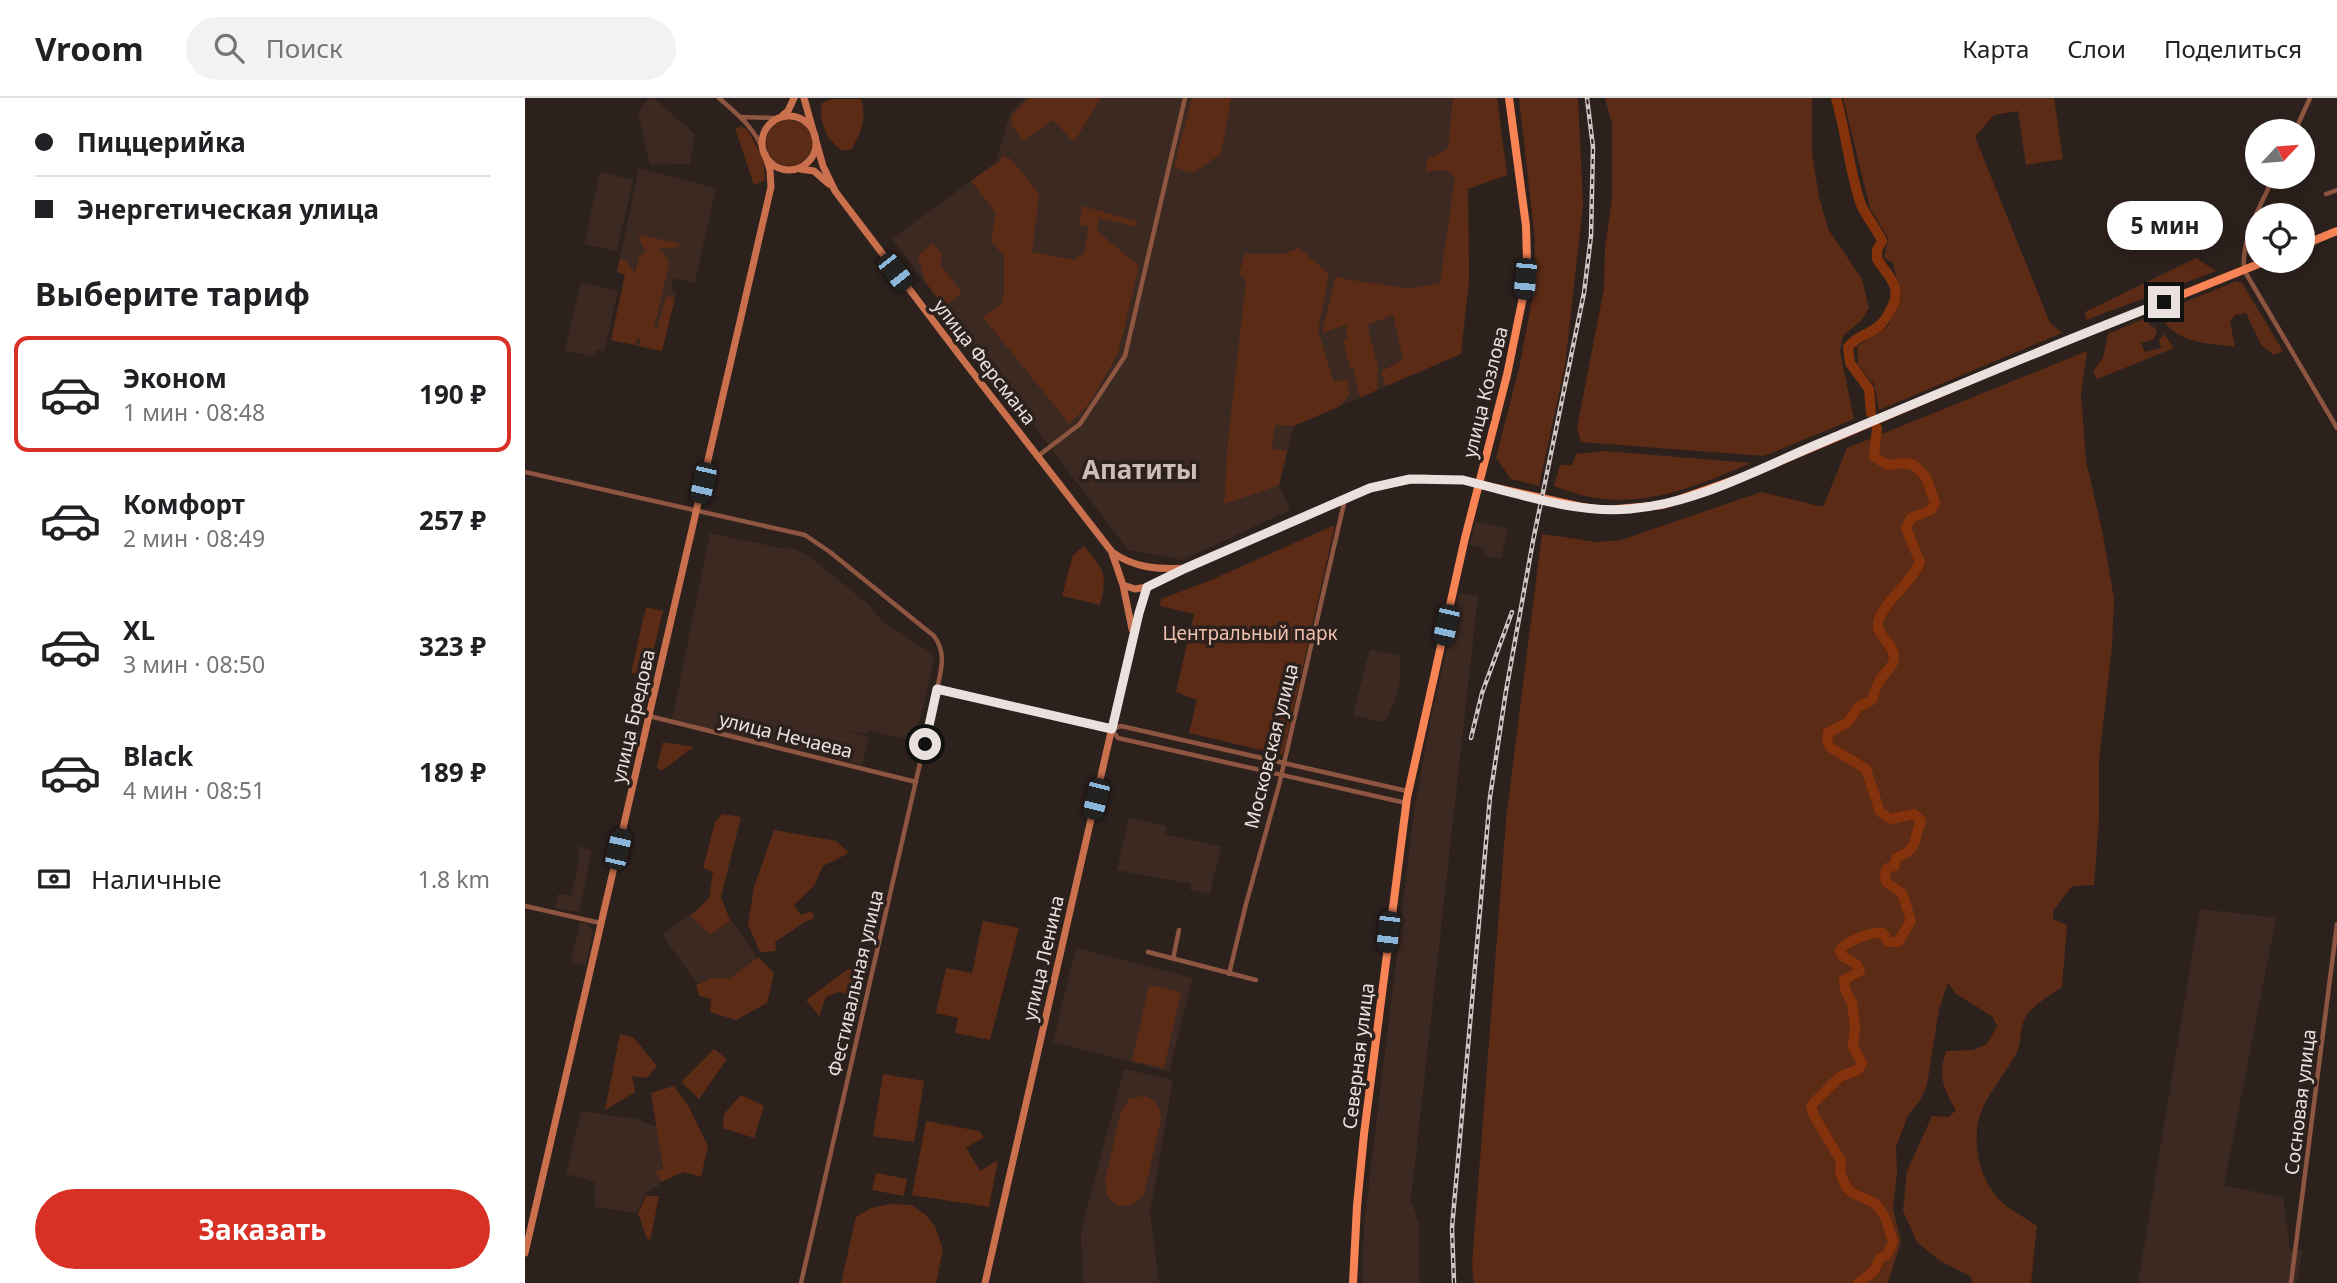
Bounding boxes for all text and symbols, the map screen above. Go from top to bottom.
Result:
search box [186,17,676,80]
text: Vroom [35,26,144,71]
icon: search [210,29,248,67]
text: Поиск [266,30,343,66]
text: Карта [1962,32,2029,65]
text: Слои [2067,32,2126,65]
text: Поделиться [2164,32,2302,65]
north arrow [2245,119,2315,189]
map controls [2245,119,2315,273]
text: Пиццерийка [77,124,246,160]
text: Энергетическая улица [77,191,379,227]
callout: 5 мин [2106,200,2222,250]
button: locate [2245,203,2315,273]
text: 5 мин [2131,209,2199,241]
car [874,249,917,295]
car [1513,257,1538,301]
text: Выберите тариф [35,272,310,315]
route end [2148,286,2180,318]
street label: улица Ферсмана [928,294,1042,430]
street label: улица Козлова [1456,324,1514,460]
text: Эконом [123,360,227,396]
icon: car [39,363,102,426]
text: 190 ₽ [419,376,486,412]
text: 1 мин · 08:48 [123,396,265,428]
district label: Апатиты [1082,451,1198,487]
car [689,460,718,506]
text: Комфорт [123,486,245,522]
icon: car [39,489,102,552]
text: 257 ₽ [419,502,486,538]
text: 2 мин · 08:49 [123,522,265,554]
car [1432,602,1461,648]
text: XL [123,612,155,648]
icon: car [39,615,102,678]
park label: Центральный парк [1162,620,1338,646]
text: 323 ₽ [419,628,486,664]
street label: улица Бредова [605,647,661,785]
text: 3 мин · 08:50 [123,648,265,680]
street label: Московская улица [1238,661,1304,831]
street label: улица Нечаева [717,706,855,764]
route start [909,728,941,760]
text: Black [123,738,193,774]
icon: car [39,741,102,804]
text: 189 ₽ [419,754,486,790]
text: 4 мин · 08:51 [123,774,265,806]
car [1081,776,1112,822]
car [604,826,633,872]
icon: cash [35,860,73,898]
text: Наличные [91,861,222,897]
text: 1.8 km [418,863,490,895]
street label: Фестивальная улица [821,887,889,1079]
street label: улица Ленина [1016,893,1070,1023]
car [1376,910,1401,954]
street label: Северная улица [1336,981,1380,1131]
street label: Сосновая улица [2278,1028,2322,1176]
button: Заказать [35,1189,490,1269]

